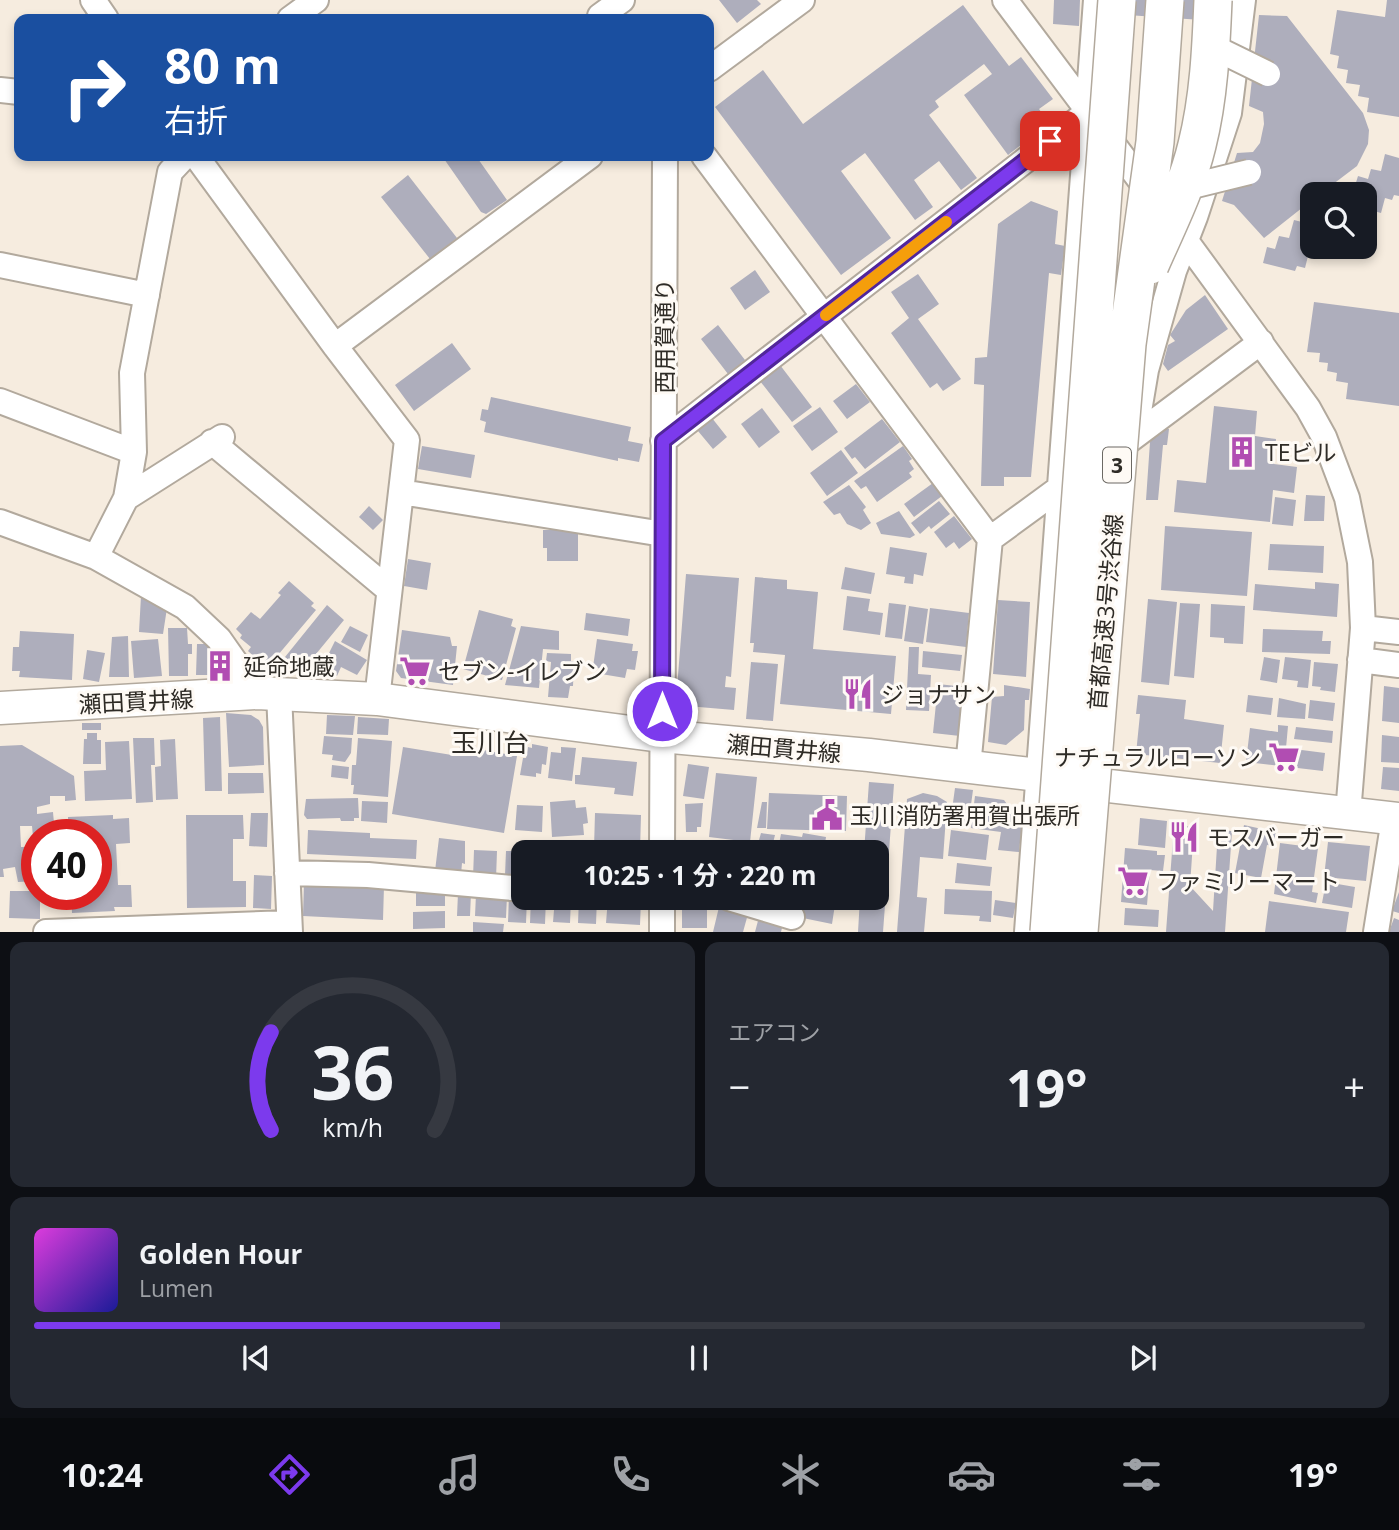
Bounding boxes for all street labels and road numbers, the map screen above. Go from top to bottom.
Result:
street label: 西用賀通り [648,279,680,394]
road number: 3 [1103,448,1131,482]
street label: 首都高速3号渋谷線 [1080,512,1130,712]
street label: 瀬田貫井線 [78,682,194,720]
street label: 瀬田貫井線 [725,727,843,769]

